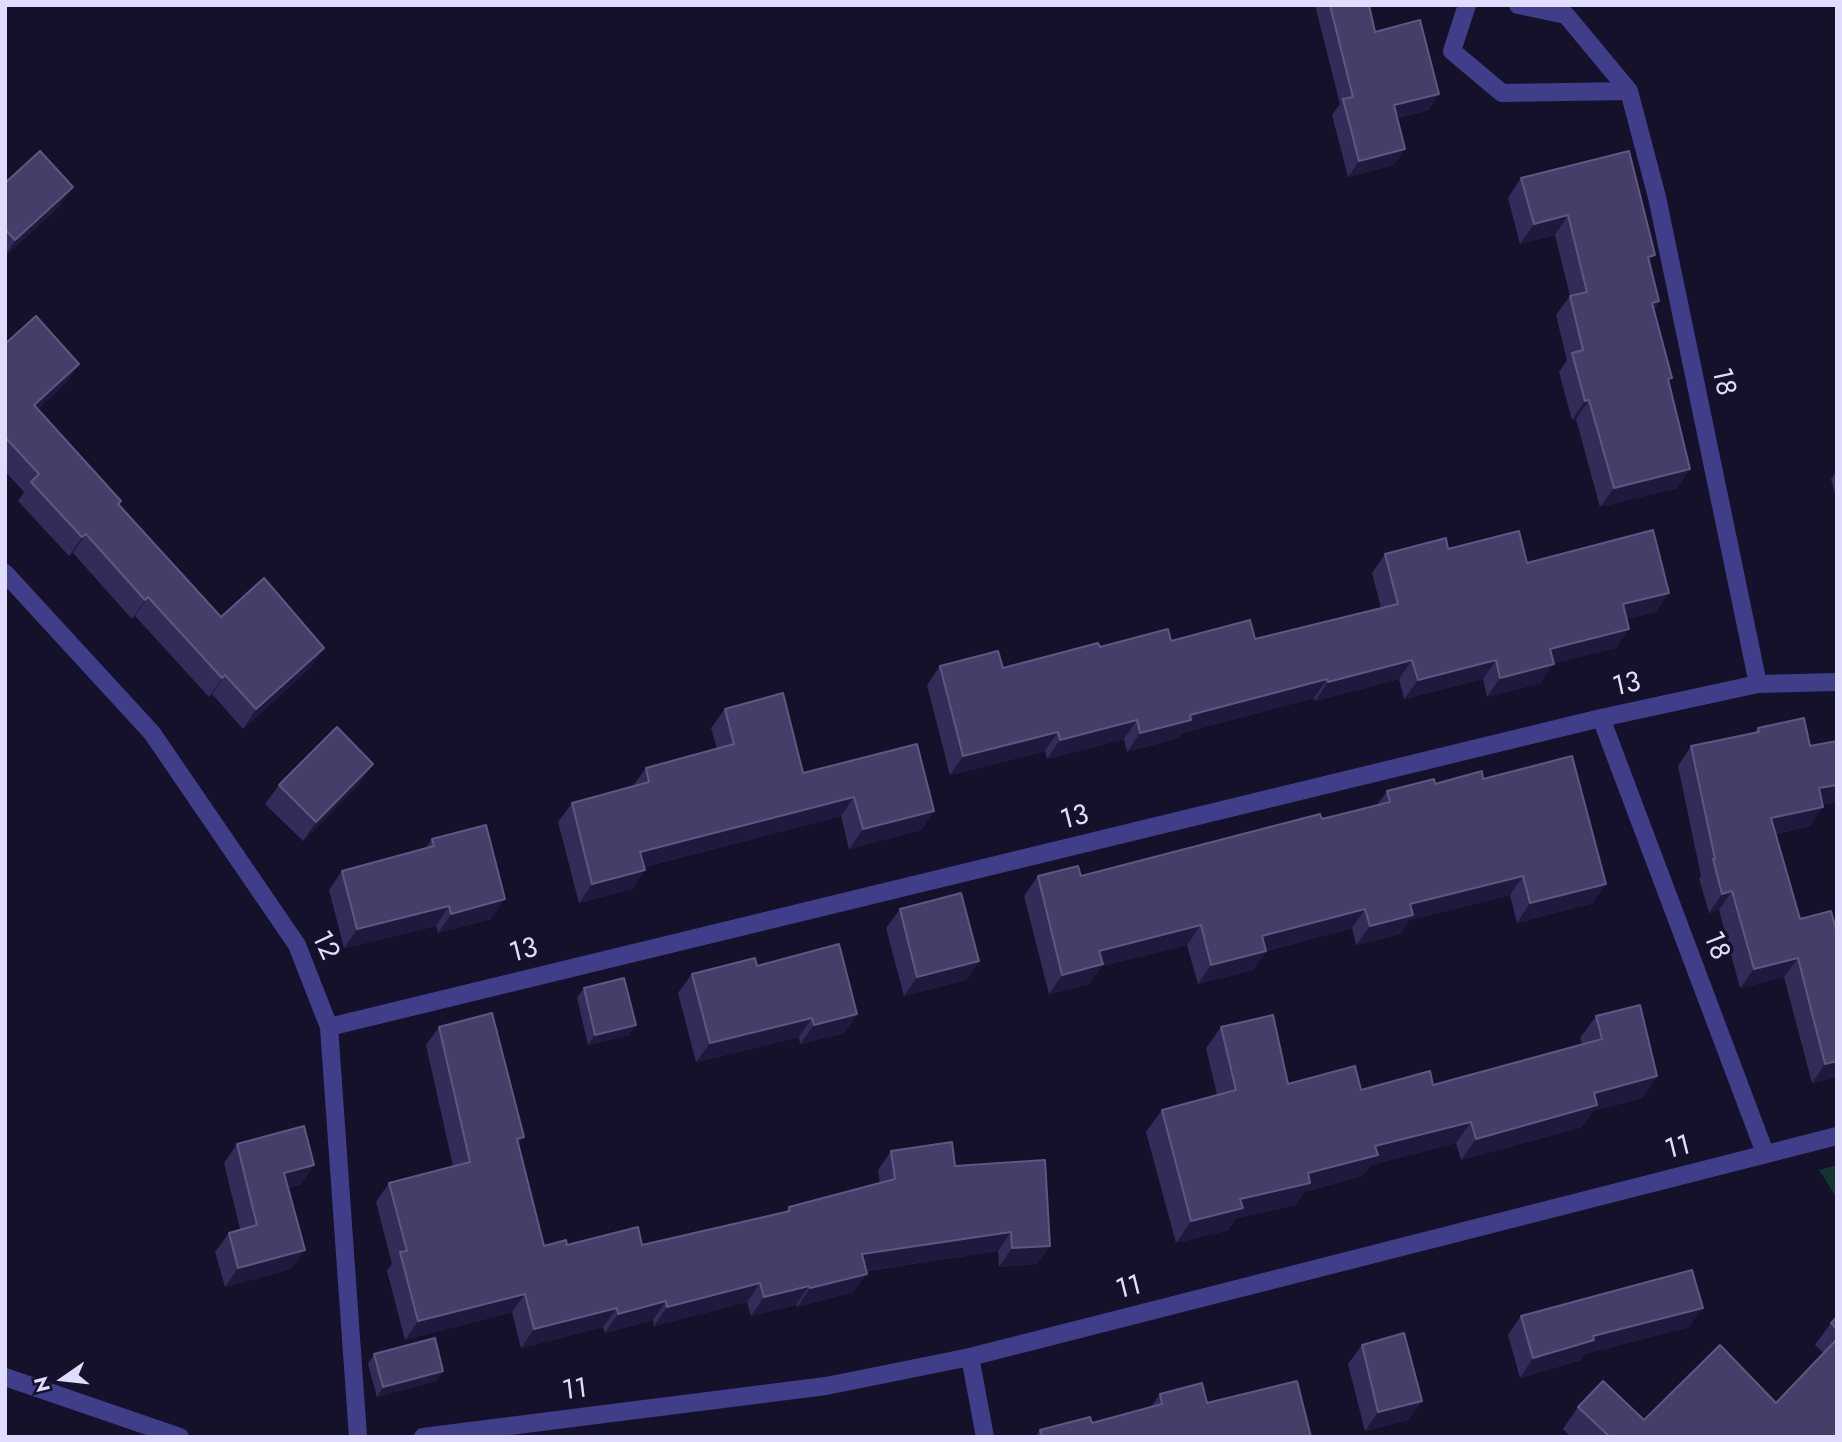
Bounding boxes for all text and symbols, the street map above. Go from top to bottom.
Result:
street label: 18 [1703,365,1741,399]
street label: 13 [1610,667,1644,705]
street label: 13 [1057,799,1093,839]
street label: 12 [303,926,345,966]
street label: 18 [1694,927,1736,965]
street label: 13 [506,932,542,972]
street label: 11 [1662,1130,1694,1168]
street label: 11 [1113,1270,1145,1308]
north arrow [28,1344,98,1414]
street label: 11 [560,1373,590,1409]
text: N [27,1374,57,1395]

